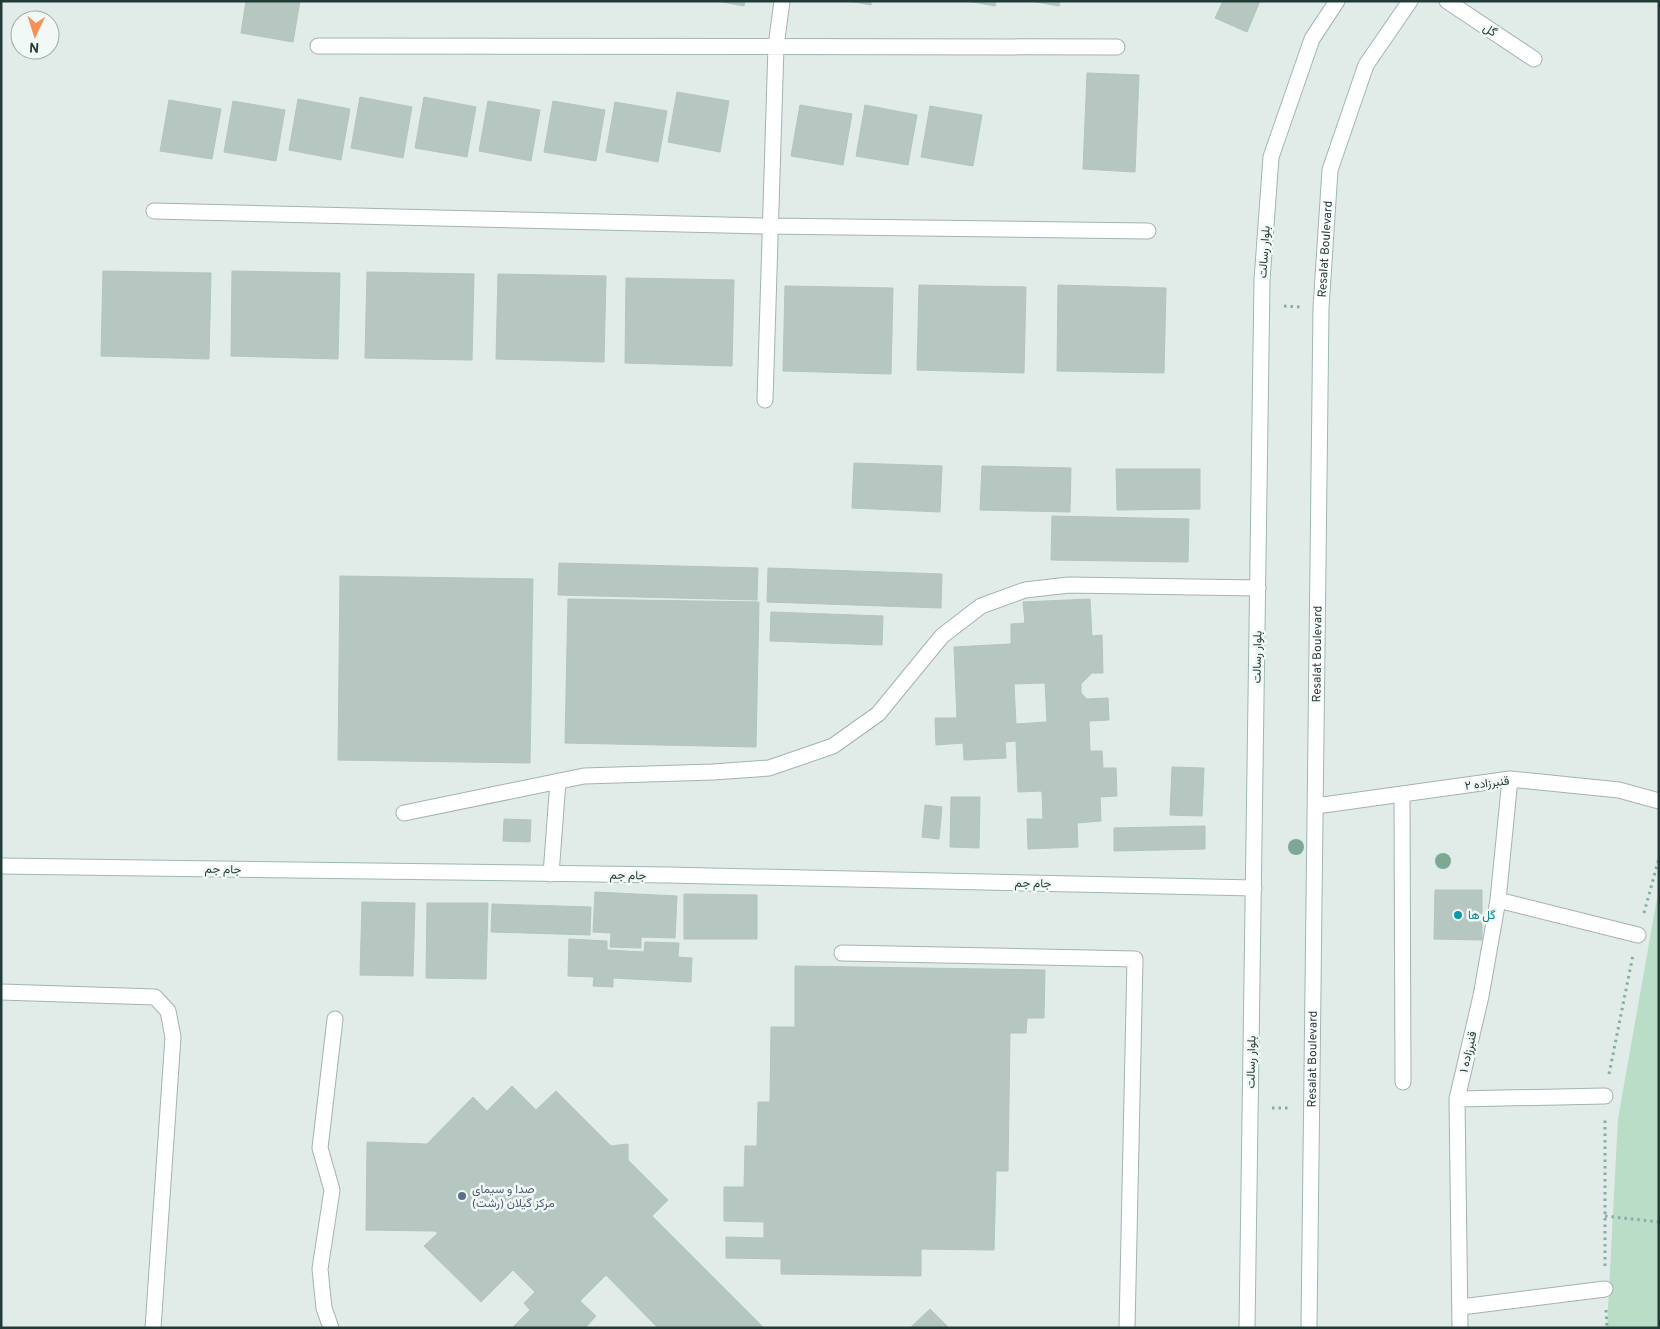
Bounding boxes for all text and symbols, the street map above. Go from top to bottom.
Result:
north arrow [10,10,60,60]
street label: گل [1479,20,1499,41]
text: N [29,38,40,55]
street label: Resalat Boulevard [1315,200,1337,298]
street label: بلوار رسالت [1255,225,1275,279]
street label: Resalat Boulevard [1309,606,1326,703]
street label: بلوار رسالت [1250,630,1266,684]
street label: قنبرزاده ۲ [1464,773,1510,795]
street label: جام جم [204,862,242,878]
street label: جام جم [609,868,647,884]
street label: جام جم [1014,876,1052,892]
place label: گل ها [1468,908,1496,924]
marker: گل ها [1452,909,1464,921]
street label: Resalat Boulevard [1305,1011,1322,1108]
street label: قنبرزاده ۱ [1456,1030,1481,1074]
street label: بلوار رسالت [1244,1035,1260,1089]
place label: صدا و سیمای مرکز گیلان (رشت) [472,1182,555,1212]
marker: صدا و سیمای مرکز گیلان (رشت) [456,1190,468,1202]

